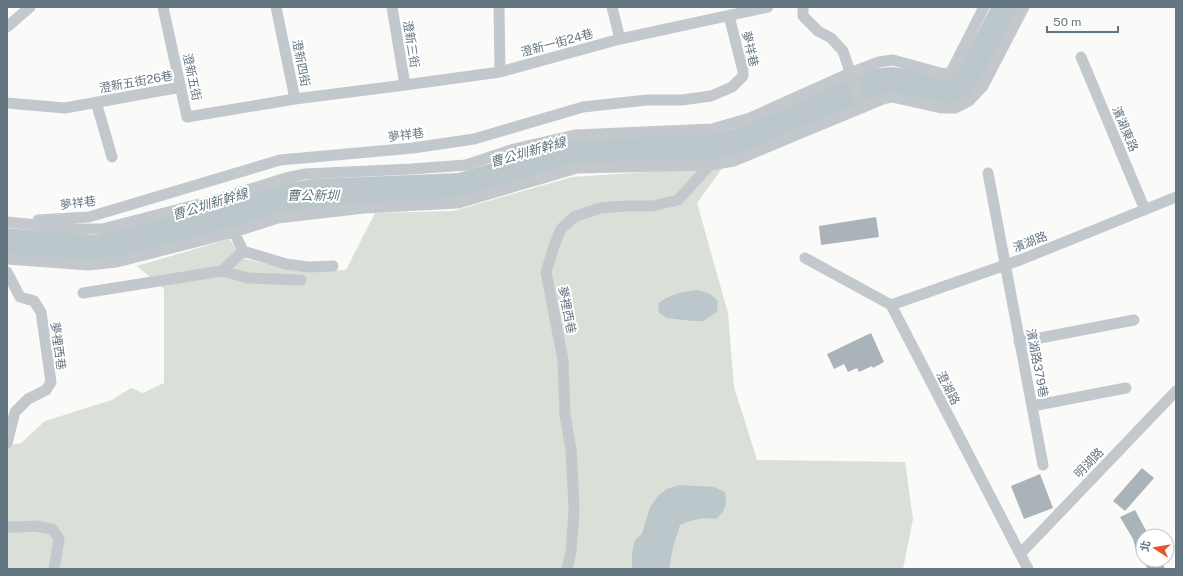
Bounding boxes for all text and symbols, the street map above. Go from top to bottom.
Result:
scale bar [1047,8,1118,34]
text: 50 m [1053,15,1081,29]
street label: 澄新三街 [400,19,422,69]
street label: 澄新一街24巷 [519,27,595,59]
street label: 夢祥巷 [739,30,761,68]
street label: 澄新四街 [290,38,312,88]
street label: 澄新五街 [180,52,204,102]
street label: 澄新五街26巷 [98,69,174,95]
street label: 濱湖東路 [1109,104,1141,154]
street label: 夢祥巷 [387,126,425,144]
water label: 曹公圳新幹線 [488,133,569,170]
water label: 曹公圳新幹線 [171,185,251,223]
water label: 曹公新圳 [287,188,341,203]
street label: 夢祥巷 [59,194,97,212]
street label: 濱湖路 [1011,229,1049,255]
street label: 夢裡西巷 [556,285,578,335]
street label: 夢裡西巷 [48,321,68,371]
street label: 濱湖路379巷 [1023,327,1051,399]
street label: 澄湖路 [934,369,962,407]
street label: 明湖路 [1071,445,1107,481]
north arrow [1135,528,1175,568]
text: 北 [1138,539,1152,553]

